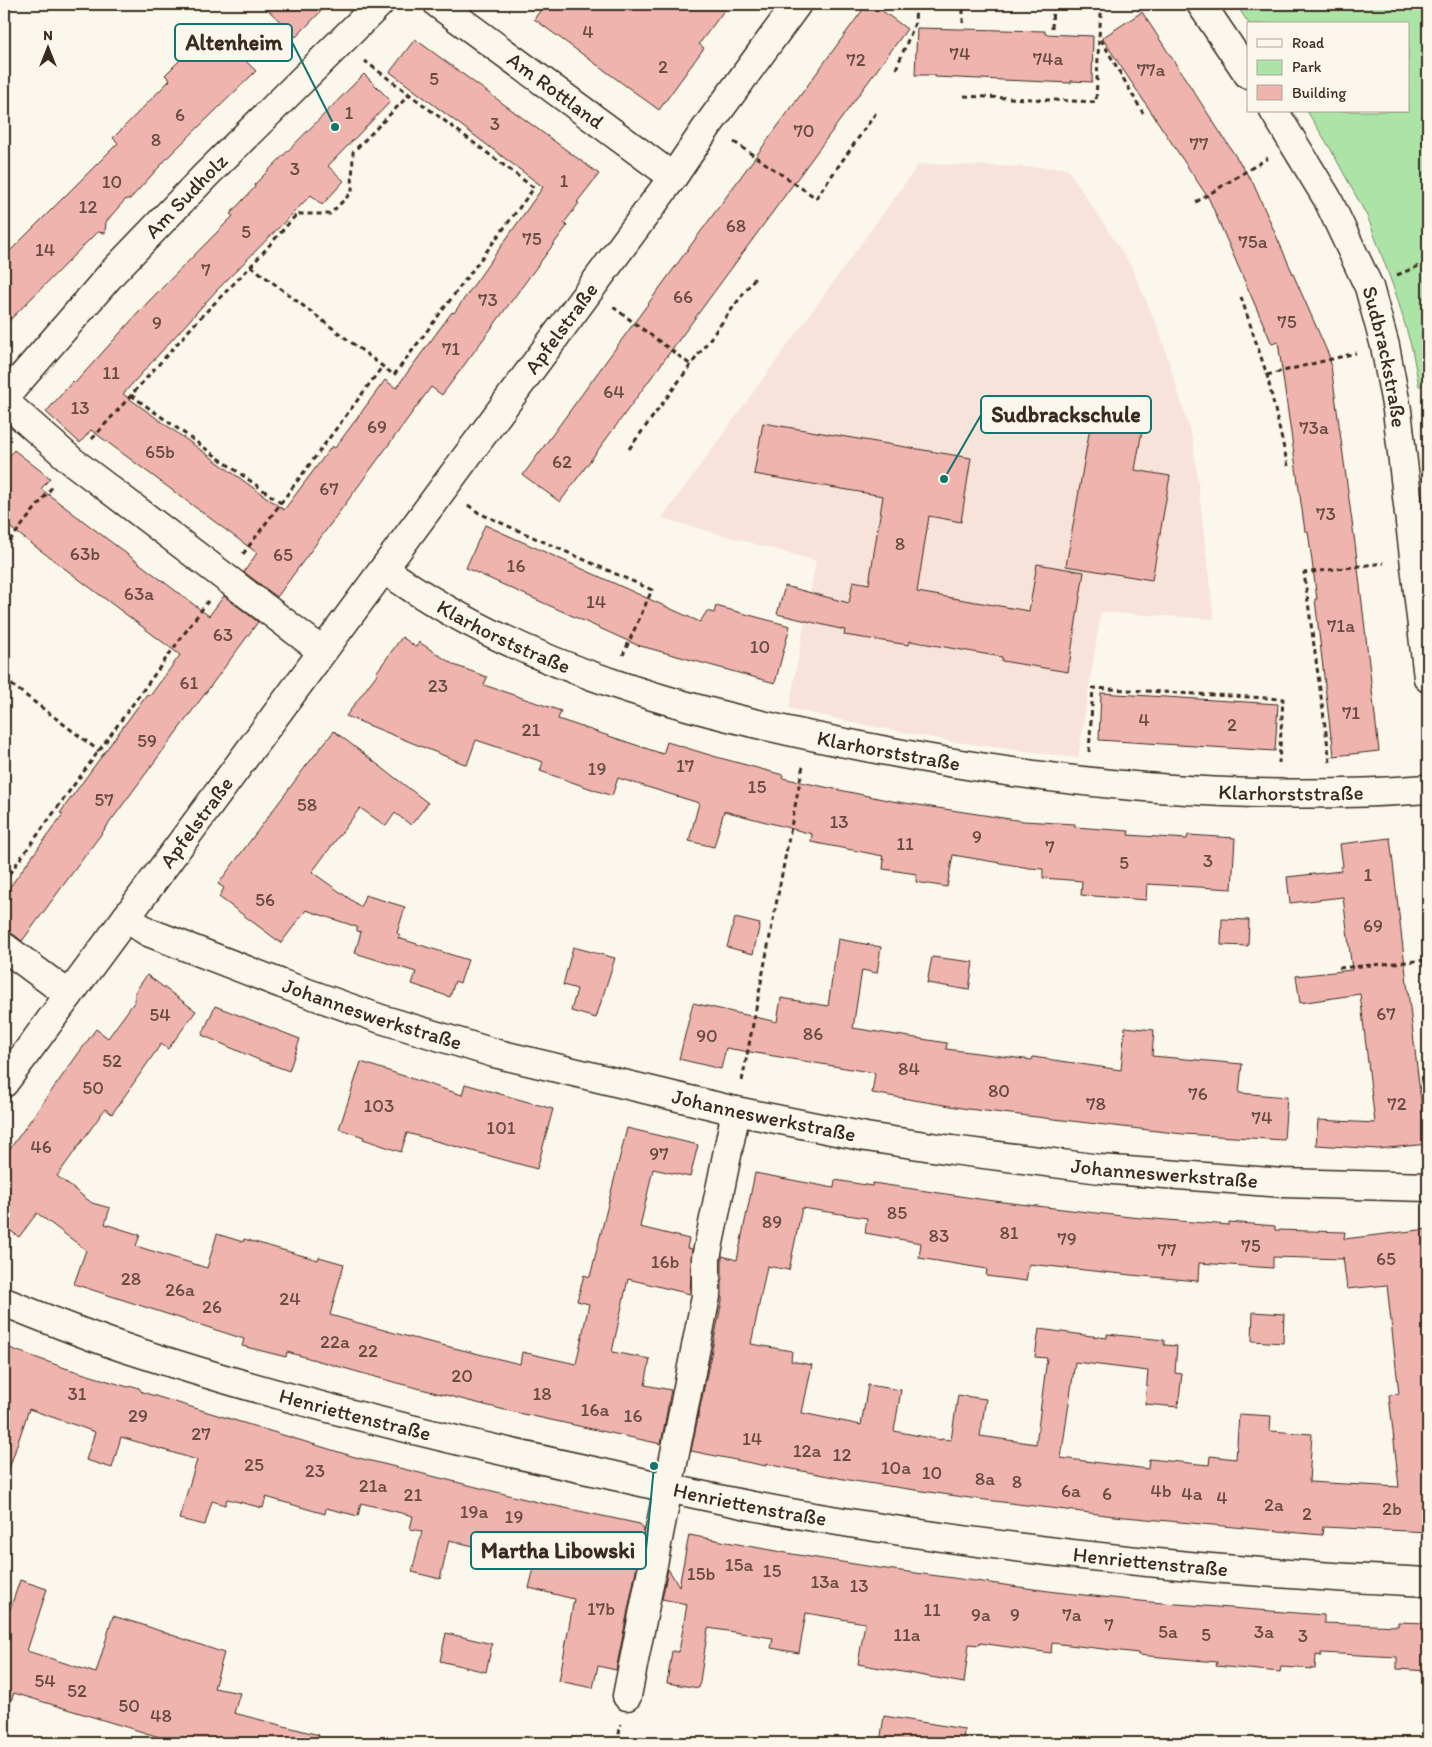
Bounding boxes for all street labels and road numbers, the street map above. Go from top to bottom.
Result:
street label: Am Rottland [503,46,609,134]
street label: Am Sudholz [139,148,233,243]
street label: Apfelstraße [519,278,603,379]
street label: Sudbrackstraße [1357,283,1412,429]
street label: Klarhorststraße [433,594,574,679]
street label: Klarhorststraße [815,725,962,776]
street label: Apfelstraße [154,771,238,873]
street label: Klarhorststraße [1218,779,1364,806]
street label: Johanneswerkstraße [279,972,465,1055]
street label: Johanneswerkstraße [670,1083,858,1147]
street label: Johanneswerkstraße [1070,1152,1259,1193]
street label: Henriettenstraße [276,1382,433,1446]
street label: Henriettenstraße [671,1477,828,1531]
street label: Henriettenstraße [1072,1541,1229,1581]

